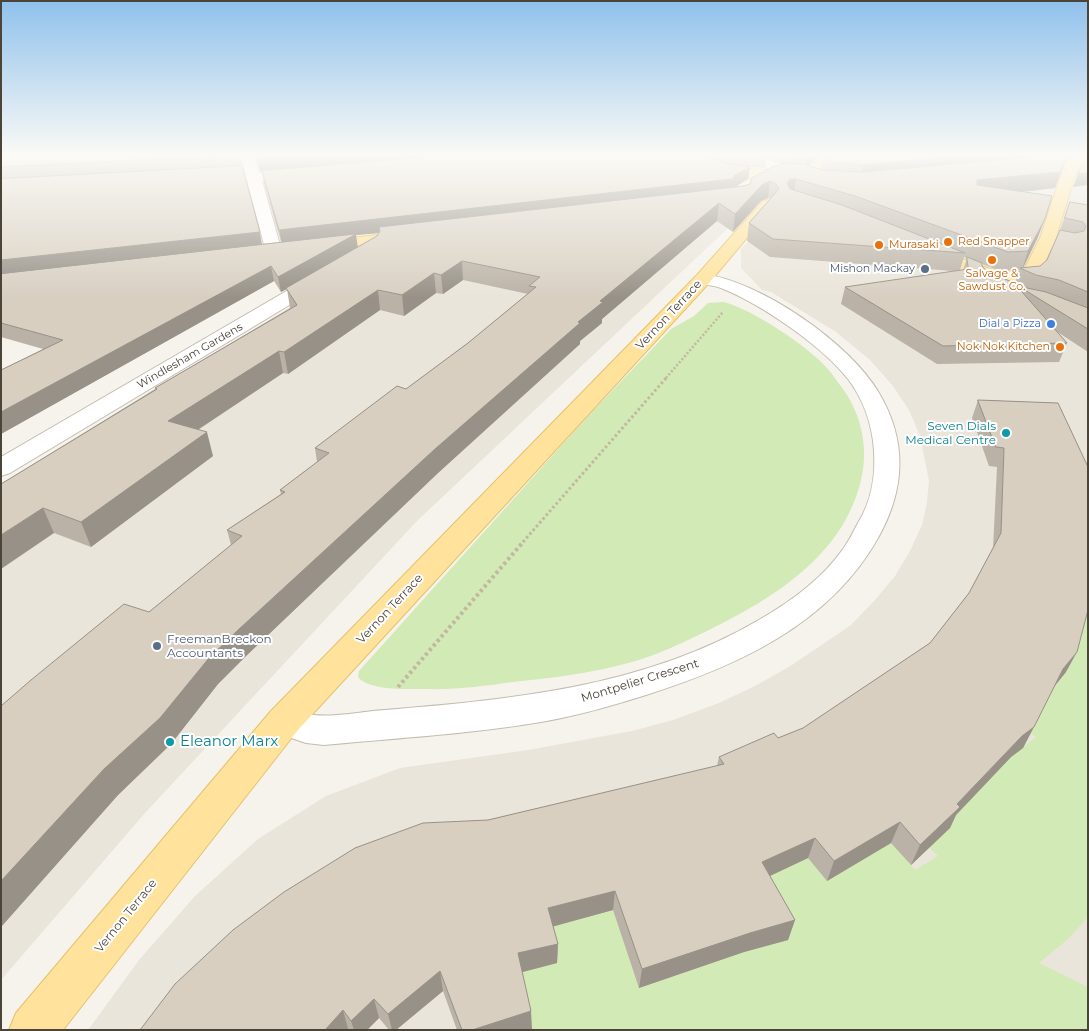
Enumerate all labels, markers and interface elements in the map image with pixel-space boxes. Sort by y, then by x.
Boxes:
place label: Red Snapper [958,235,1030,249]
marker: Red Snapper [942,236,954,248]
place label: Murasaki [889,238,939,252]
marker: Murasaki [873,239,885,251]
marker: Salvage & Sawdust Co. [986,254,998,266]
place label: Mishon Mackay [830,262,915,276]
marker: Mishon Mackay [919,263,931,275]
place label: Salvage & Sawdust Co. [959,267,1025,293]
street label: Vernon Terrace [633,277,705,353]
place label: Dial a Pizza [979,317,1041,331]
marker: Dial a Pizza [1045,318,1057,330]
street label: Windlesham Gardens [135,320,245,392]
place label: Nok Nok Kitchen [957,340,1050,354]
marker: Nok Nok Kitchen [1054,341,1066,353]
place label: Seven Dials Medical Centre [905,419,996,447]
marker: Seven Dials Medical Centre [1000,427,1012,439]
street label: Vernon Terrace [354,571,426,647]
place label: FreemanBreckon Accountants [167,632,272,660]
marker: FreemanBreckon Accountants [151,640,163,652]
street label: Montpelier Crescent [579,656,701,706]
place label: Eleanor Marx [180,733,278,751]
marker: Eleanor Marx [164,736,176,748]
street label: Vernon Terrace [92,876,160,956]

